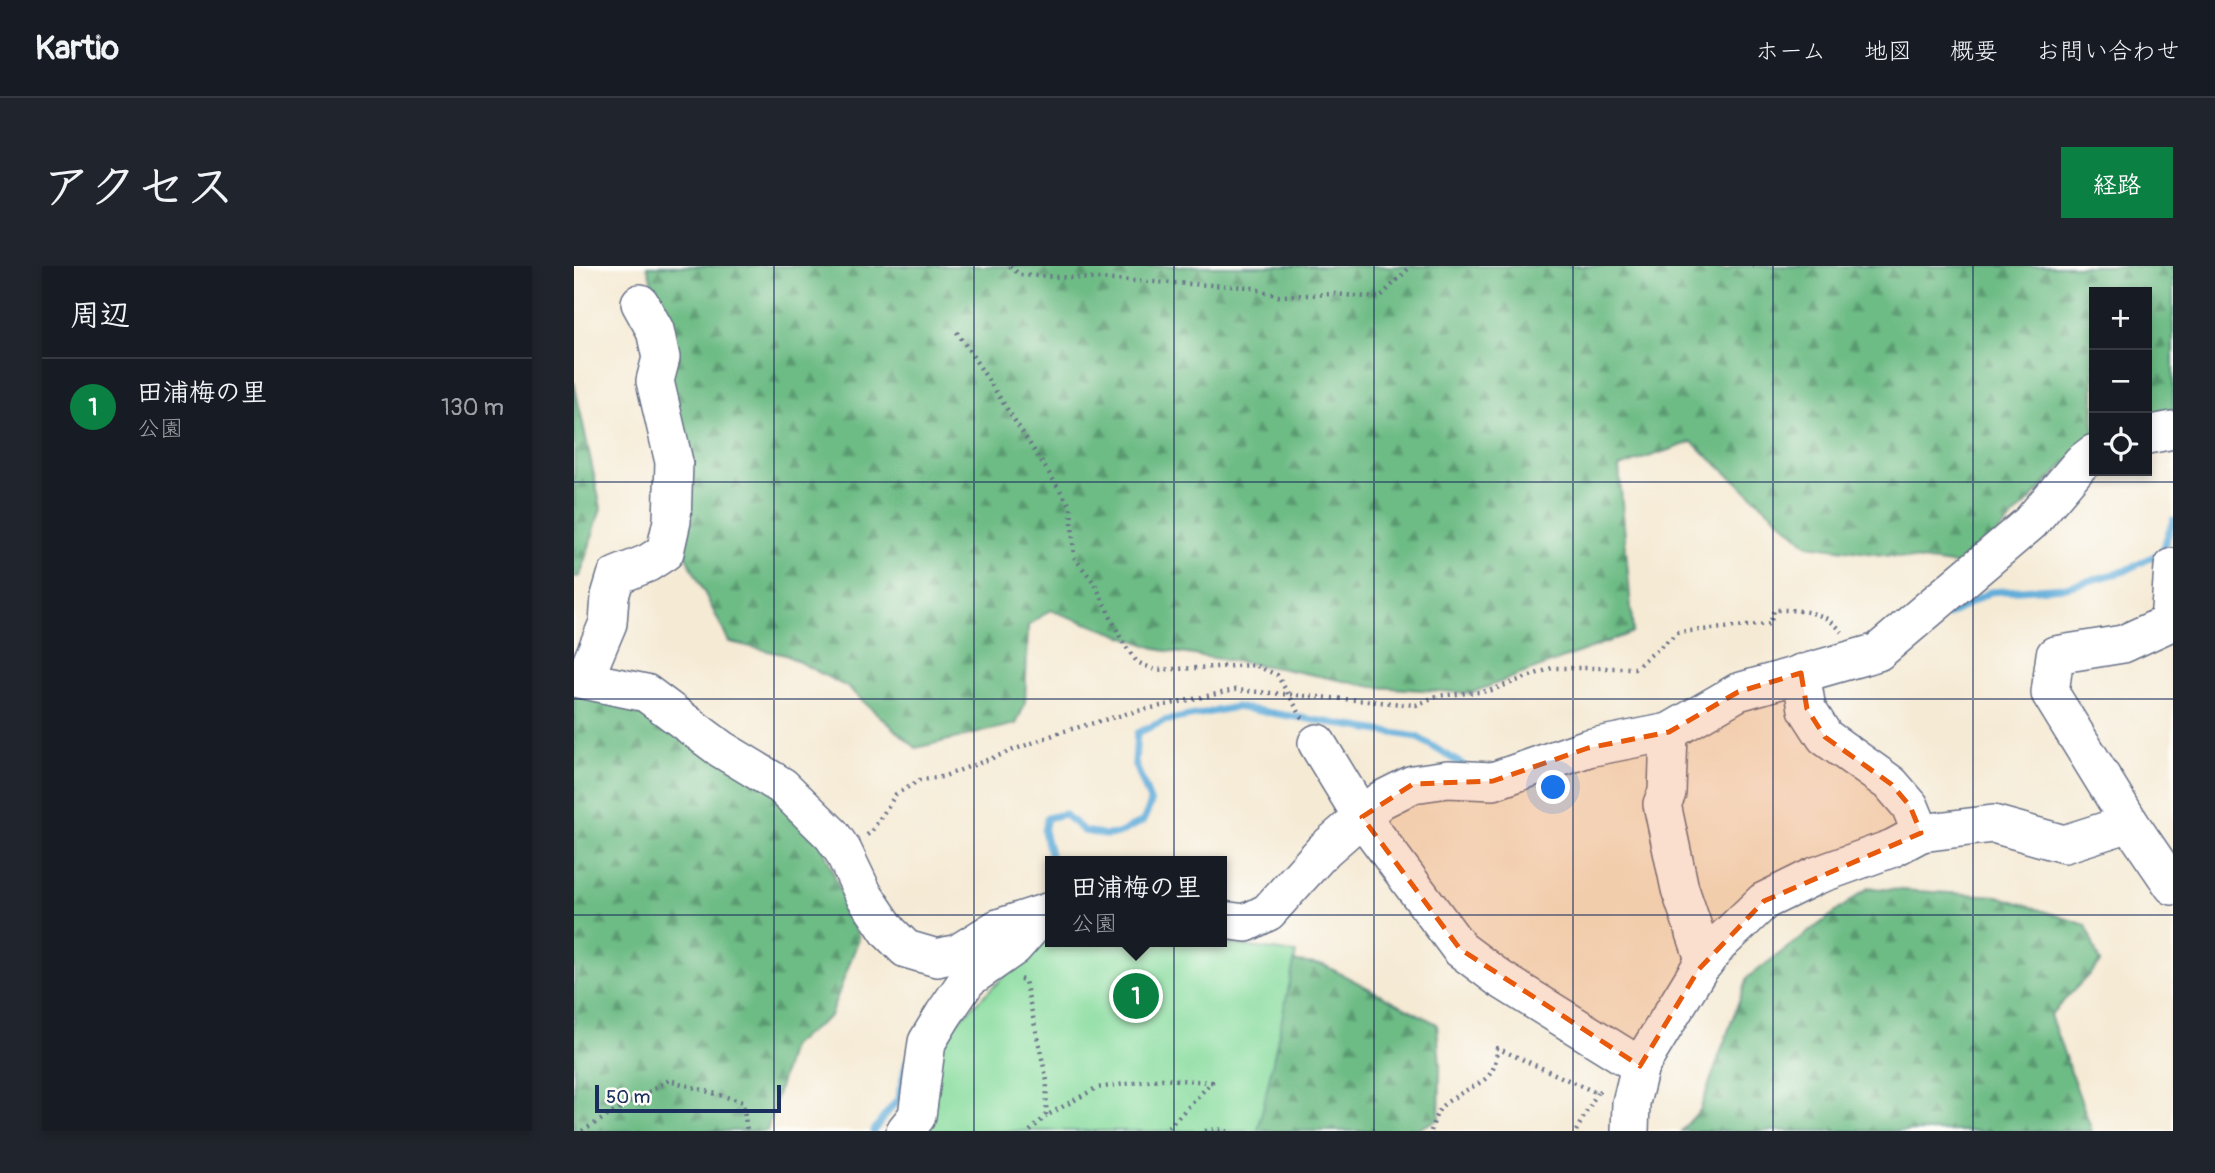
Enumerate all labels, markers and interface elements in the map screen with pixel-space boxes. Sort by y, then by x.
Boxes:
text: Kartio [35,28,119,69]
text: ホーム [1755,37,1826,66]
text: 地図 [1864,37,1912,66]
text: 概要 [1950,37,1998,66]
text: お問い合わせ [2036,37,2180,66]
button: 経路 [2061,147,2173,218]
text: アクセス [42,157,235,218]
map controls [2089,287,2152,476]
button: + [2089,287,2152,350]
text: 周辺 [70,297,130,334]
button: − [2089,350,2152,413]
text: 田浦梅の里 [137,377,267,409]
text: 1 [89,393,98,422]
text: 130 m [441,393,504,422]
button: locate [2089,413,2152,476]
text: 公園 [137,414,183,443]
your location [1536,770,1570,804]
popup [1045,856,1227,947]
text: 田浦梅の里 [1071,872,1201,904]
text: 公園 [1071,909,1117,938]
pin: 1 [1113,970,1159,1022]
scale bar [595,1082,780,1114]
text: 50 m [606,1085,650,1109]

